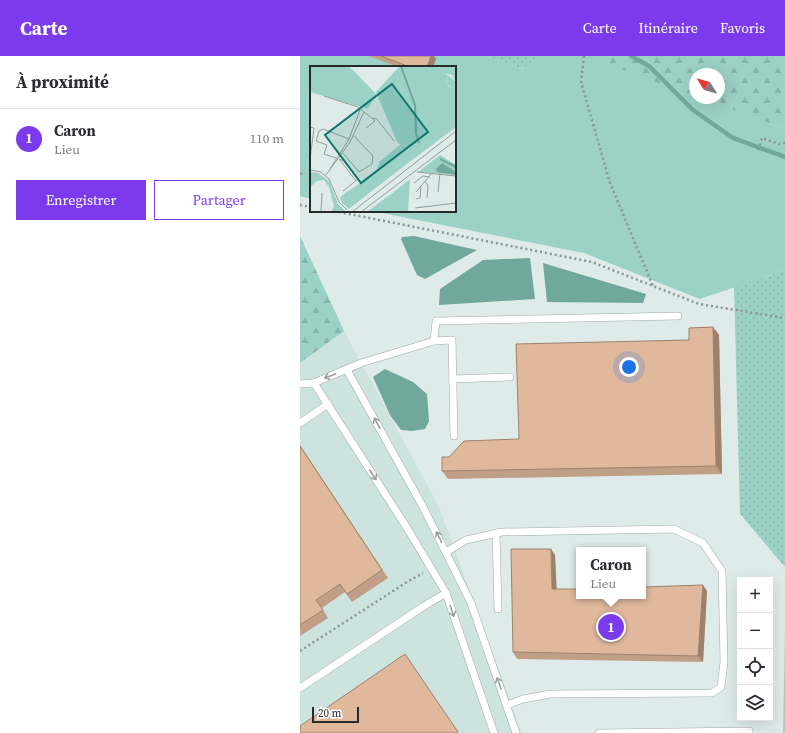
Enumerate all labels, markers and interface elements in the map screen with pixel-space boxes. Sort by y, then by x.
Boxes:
text: Carte [20,15,67,41]
text: Carte [583,18,617,38]
text: Itinéraire [639,18,698,38]
text: Favoris [720,18,765,38]
inset map [310,66,456,212]
north arrow [689,68,725,104]
text: À proximité [16,70,109,94]
text: Caron [54,120,96,141]
text: 1 [25,130,33,147]
text: 110 m [250,130,284,147]
text: Lieu [54,141,80,158]
button: Enregistrer [16,180,146,220]
button: Partager [154,180,284,220]
your location [619,357,639,377]
one-way arrow [325,373,337,381]
one-way arrow [372,417,380,429]
one-way arrow [369,469,377,480]
one-way arrow [435,531,442,543]
popup [576,547,646,599]
text: Caron [590,554,632,575]
text: Lieu [590,575,616,592]
map controls [737,577,773,721]
button: + [737,577,773,613]
one-way arrow [449,605,456,618]
pin: 1 [598,612,624,642]
button: − [737,613,773,649]
button: locate [737,649,773,685]
one-way arrow [495,677,503,689]
button: layers [737,685,773,721]
scale bar [312,705,359,724]
text: 20 m [318,706,341,721]

